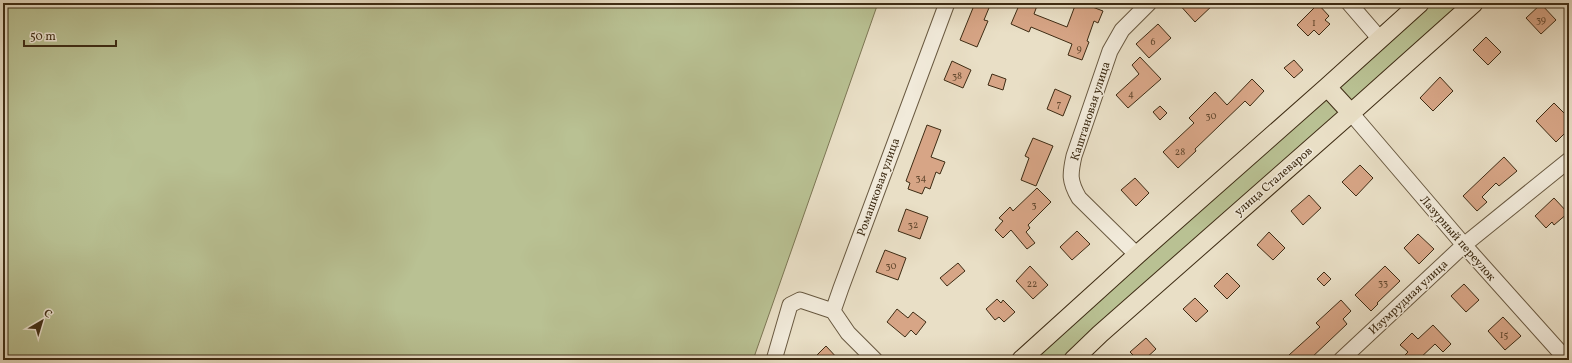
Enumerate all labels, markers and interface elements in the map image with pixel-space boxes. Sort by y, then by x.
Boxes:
house number: 39 [1536,13,1546,27]
house number: 1 [1312,16,1316,30]
scale bar [24,22,116,48]
text: 50 m [30,29,56,45]
house number: 6 [1150,35,1156,49]
house number: 9 [1076,42,1082,56]
street label: Каштановая улица [1067,60,1115,163]
house number: 38 [952,69,962,83]
house number: 4 [1128,87,1134,101]
house number: 7 [1057,97,1062,111]
house number: 30 [1206,109,1216,123]
street label: Ромашковая улица [854,136,904,239]
street label: улица Сталеваров [1231,143,1316,220]
house number: 28 [1175,145,1185,159]
house number: 34 [915,171,927,185]
street label: Лазурный переулок [1416,192,1499,285]
house number: 3 [1031,198,1037,212]
house number: 32 [908,218,918,232]
street label: Изумрудная улица [1366,257,1452,339]
house number: 30 [886,259,896,273]
house number: 33 [1378,276,1388,290]
house number: 22 [1027,277,1037,291]
north arrow [22,301,62,341]
text: С [40,306,55,322]
house number: 15 [1500,328,1509,342]

